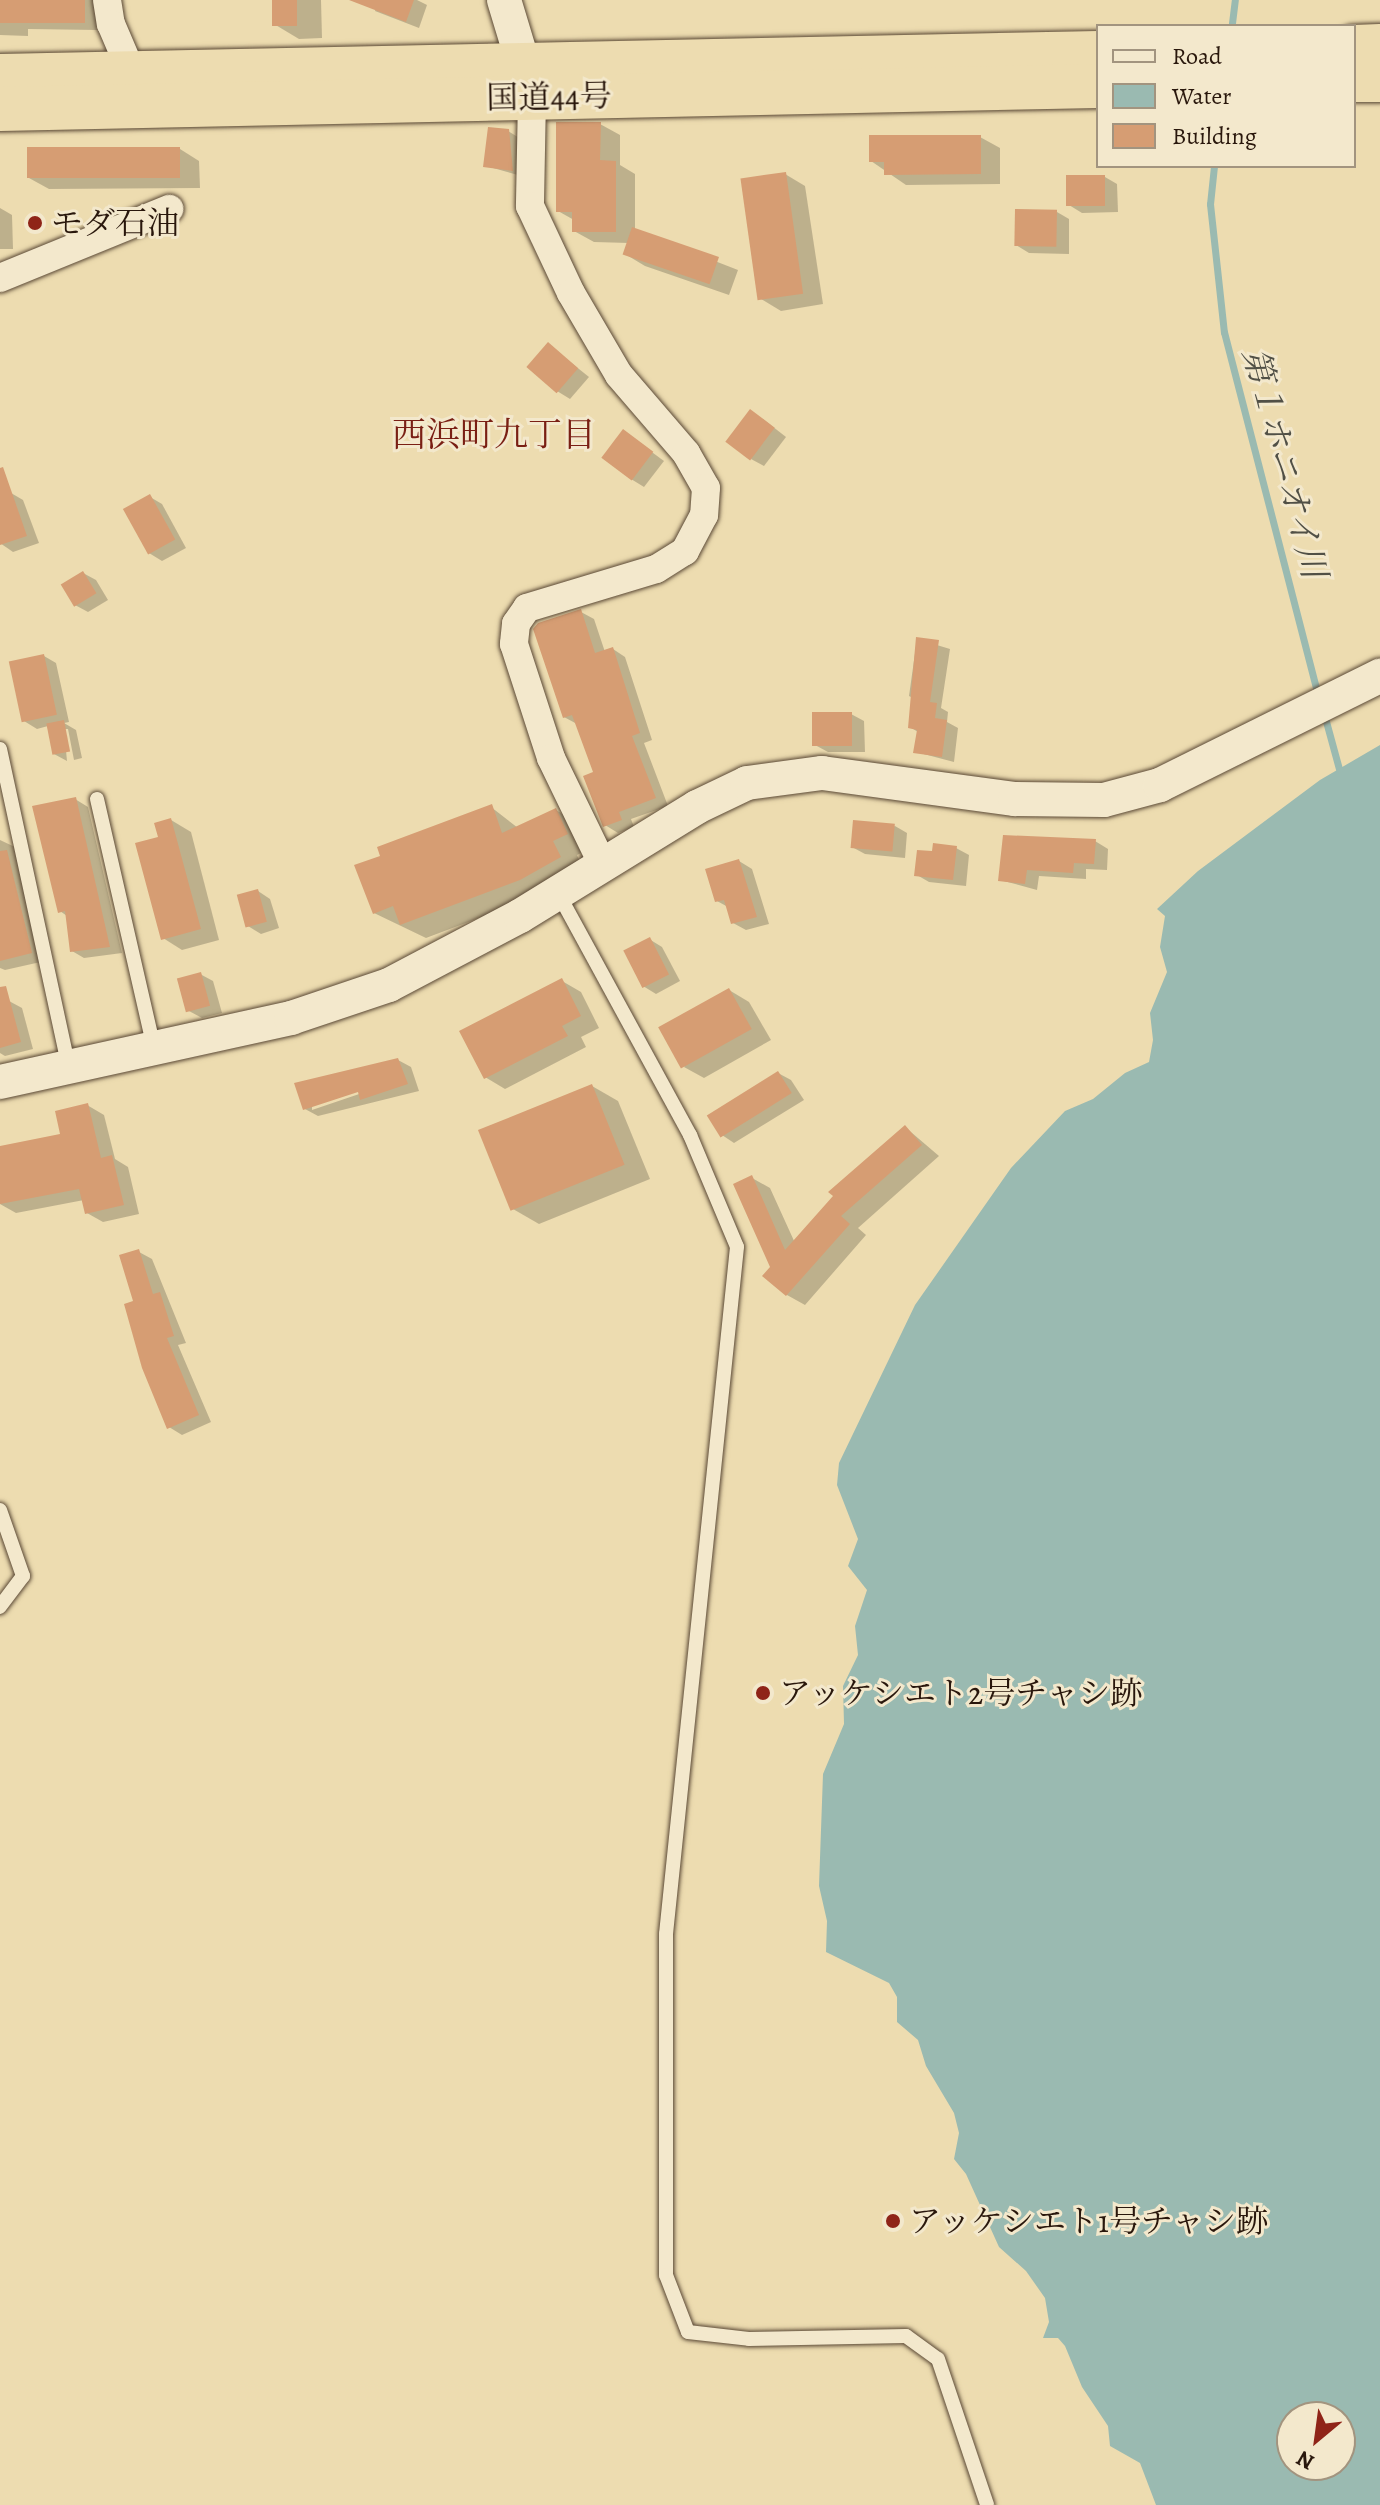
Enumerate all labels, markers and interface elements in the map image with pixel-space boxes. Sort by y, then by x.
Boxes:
legend [1096,24,1356,168]
text: Road [1172,40,1222,72]
street label: 国道44号 [486,77,612,117]
text: Water [1172,80,1232,112]
text: Building [1172,120,1257,152]
place label: モダ石油 [51,204,179,242]
marker: モダ石油 [26,214,44,232]
water label: 第１ホニオイ川 [1234,343,1336,583]
district label: 西浜町九丁目 [392,415,596,455]
place label: アッケシエト2号チャシ跡 [779,1674,1146,1712]
marker: アッケシエト2号チャシ跡 [754,1684,772,1702]
place label: アッケシエト1号チャシ跡 [909,2202,1272,2240]
marker: アッケシエト1号チャシ跡 [884,2212,902,2230]
north arrow [1276,2401,1356,2481]
text: N [1291,2443,1320,2477]

